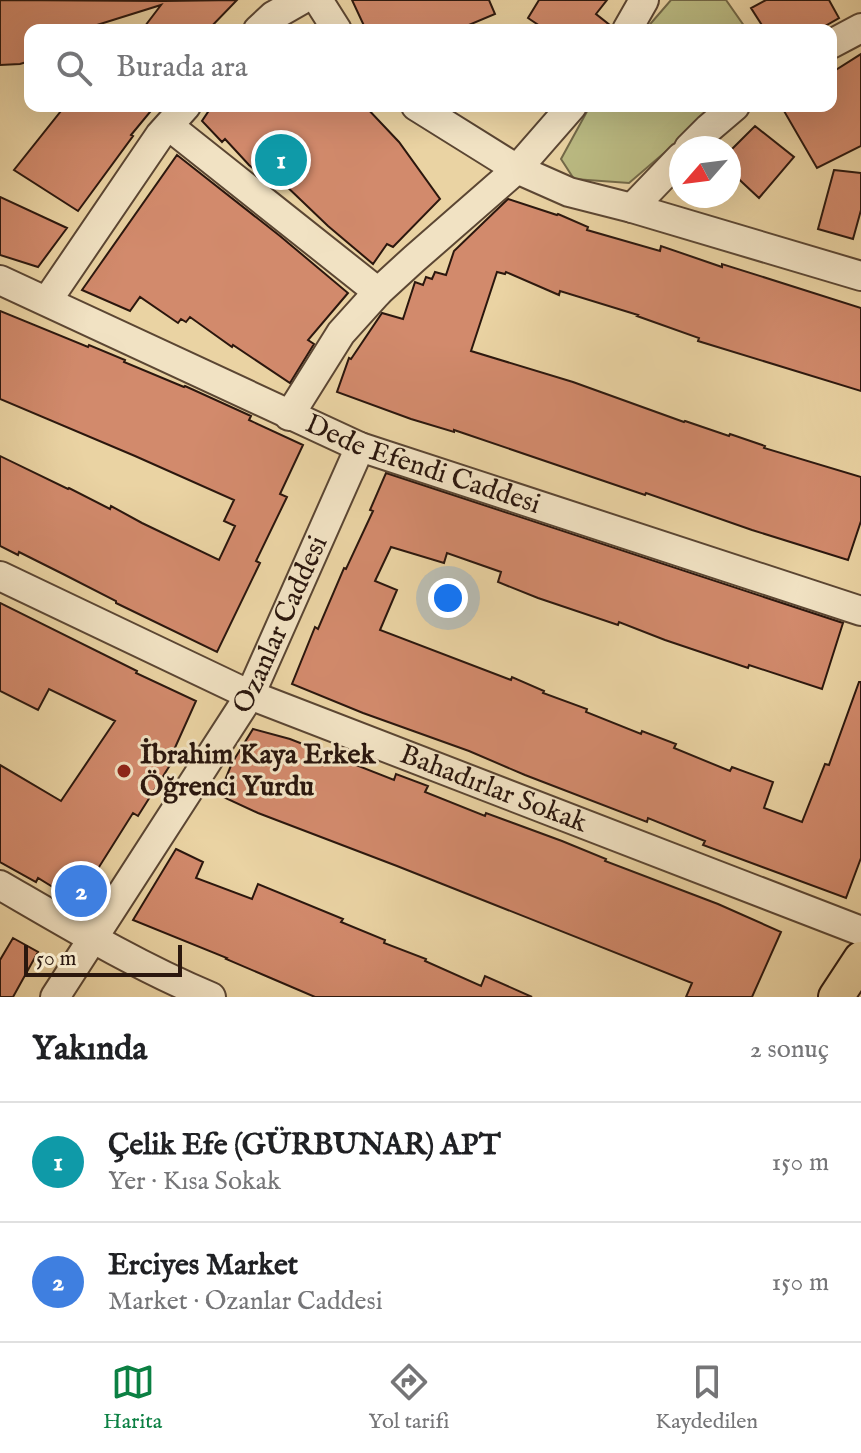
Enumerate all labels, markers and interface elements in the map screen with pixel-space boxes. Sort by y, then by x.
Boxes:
search box [24,24,837,112]
icon: search [52,46,96,90]
text: Burada ara [116,49,248,87]
pin: 1 [255,130,307,190]
north arrow [669,136,741,208]
street label: Dede Efendi Caddesi [300,407,545,522]
street label: Ozanlar Caddesi [225,530,336,721]
your location [428,578,468,618]
place label: İbrahim Kaya Erkek Öğrenci Yurdu [140,737,376,805]
street label: Bahadırlar Sokak [395,737,593,841]
marker: İbrahim Kaya Erkek Öğrenci Yurdu [115,762,133,780]
pin: 2 [55,861,107,921]
scale bar [24,941,182,977]
text: 50 m [36,945,77,973]
text: Yakında [32,1028,147,1071]
text: 2 sonuç [750,1033,829,1066]
text: Çelik Efe (GÜRBUNAR) APT [108,1127,501,1165]
text: 1 [53,1146,63,1179]
text: 150 m [771,1146,829,1179]
text: Yer · Kısa Sokak [108,1165,281,1198]
text: Erciyes Market [108,1247,298,1285]
text: 2 [52,1266,64,1299]
text: 150 m [771,1266,829,1299]
text: Market · Ozanlar Caddesi [108,1285,383,1318]
tab: Harita [103,1360,162,1436]
tab: Yol tarifi [368,1360,449,1436]
tab: Kaydedilen [655,1360,758,1436]

